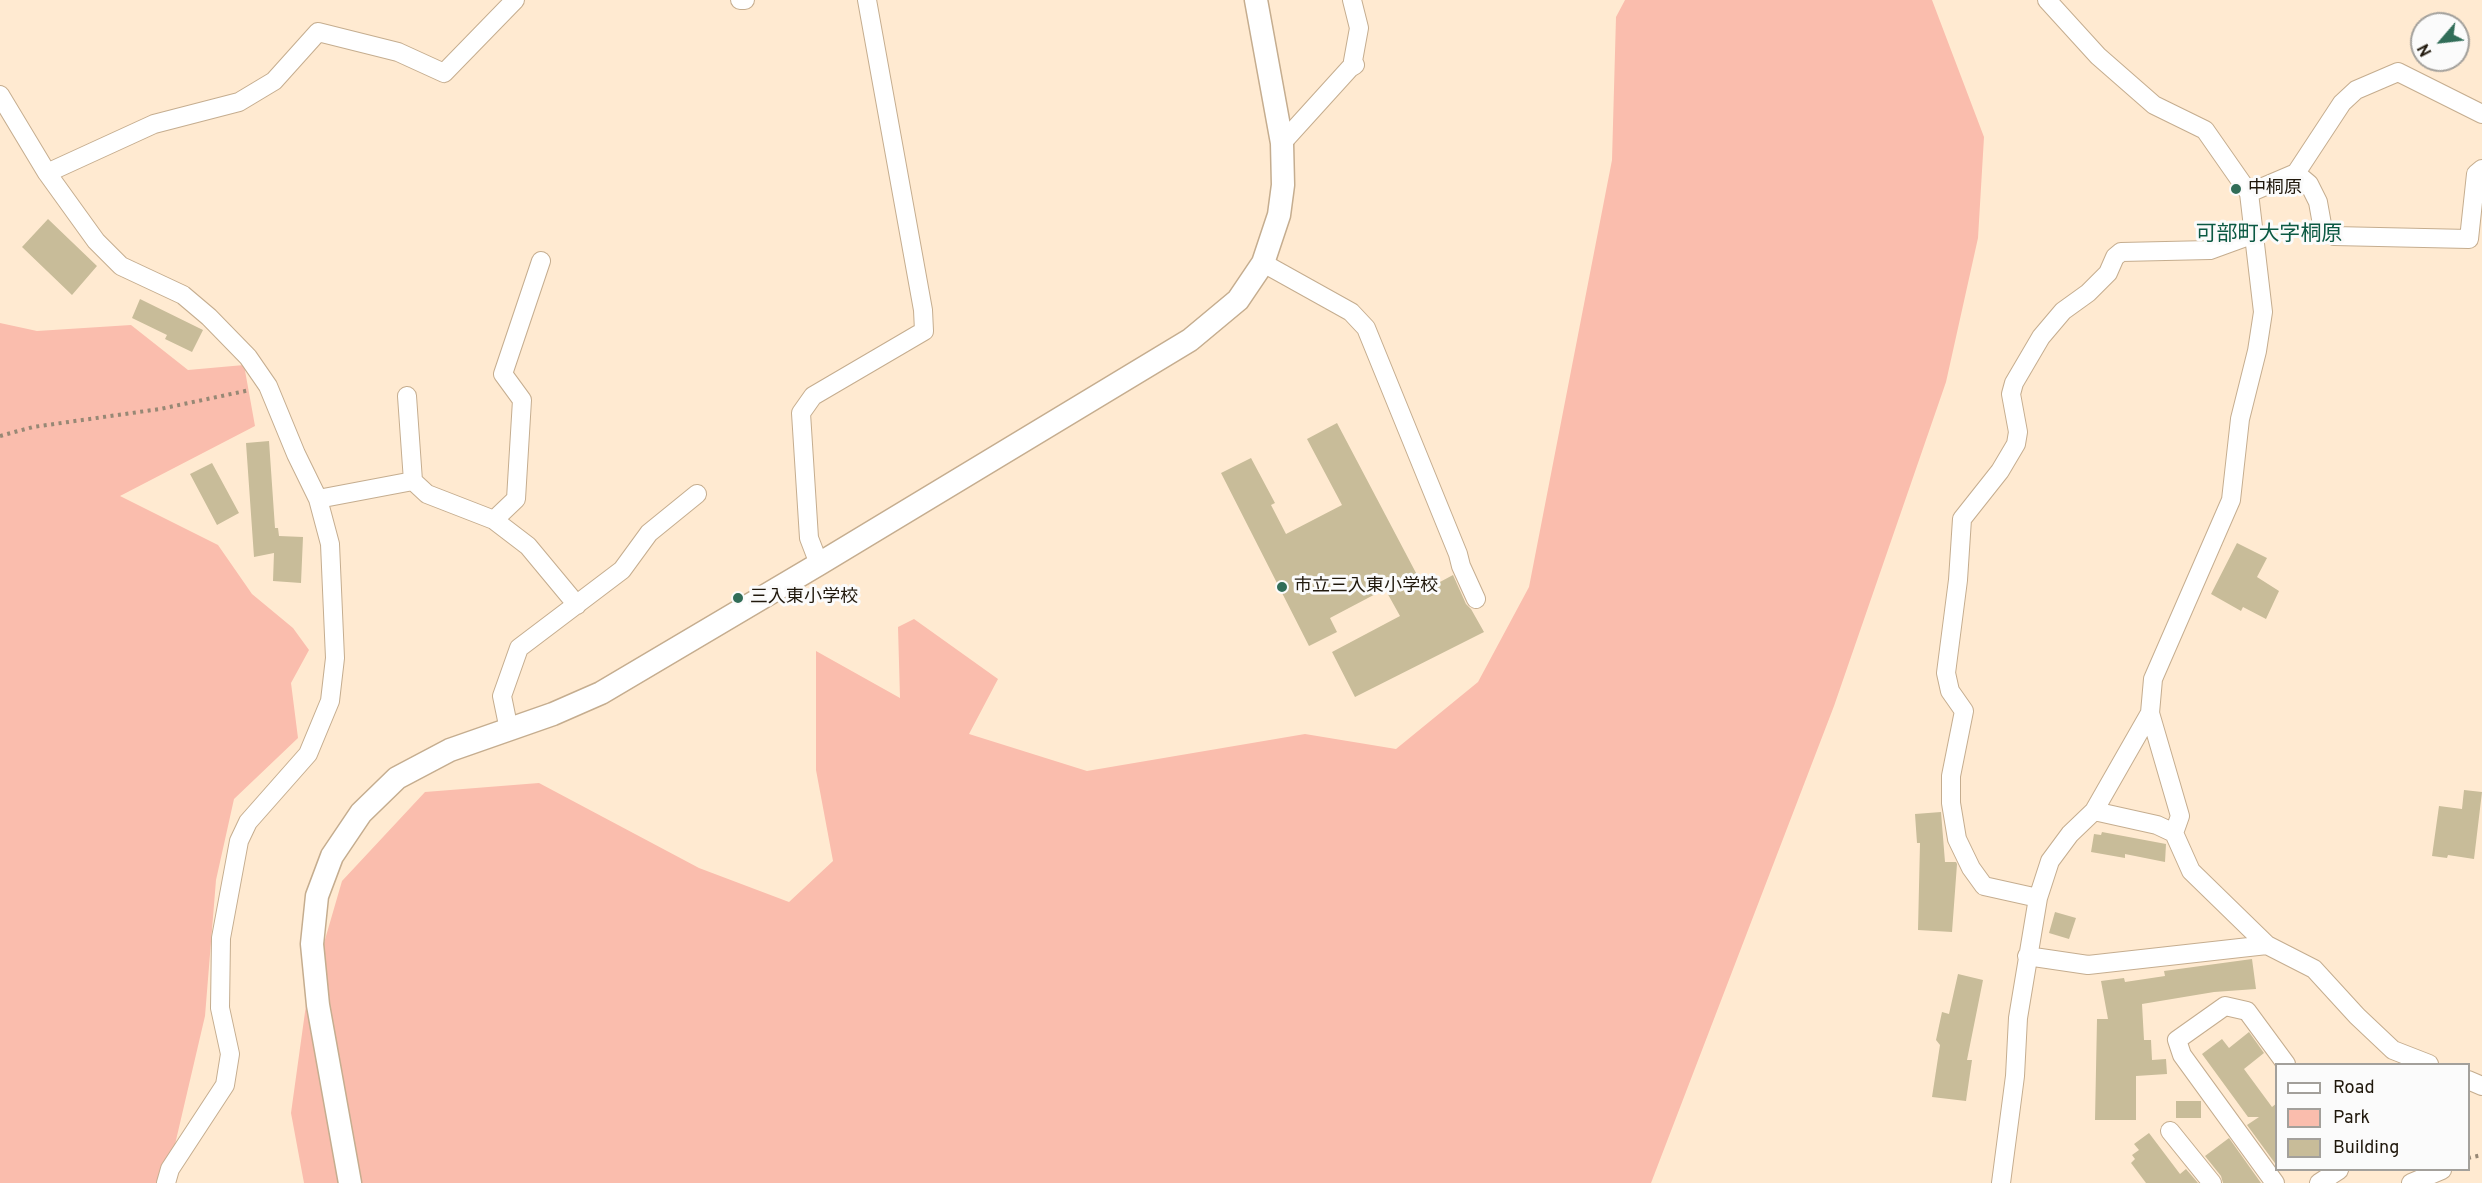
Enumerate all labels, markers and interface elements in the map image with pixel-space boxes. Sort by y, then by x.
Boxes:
north arrow [2410,12,2470,72]
text: N [2414,40,2437,59]
place label: 中桐原 [2248,178,2302,200]
marker: 中桐原 [2229,182,2243,196]
district label: 可部町大字桐原 [2196,223,2342,249]
place label: 市立三入東小学校 [1294,576,1438,598]
marker: 市立三入東小学校 [1275,580,1289,594]
place label: 三入東小学校 [750,587,858,609]
marker: 三入東小学校 [731,591,745,605]
legend [2275,1063,2470,1171]
text: Road [2333,1077,2375,1100]
text: Park [2333,1107,2370,1130]
text: Building [2333,1137,2399,1160]

